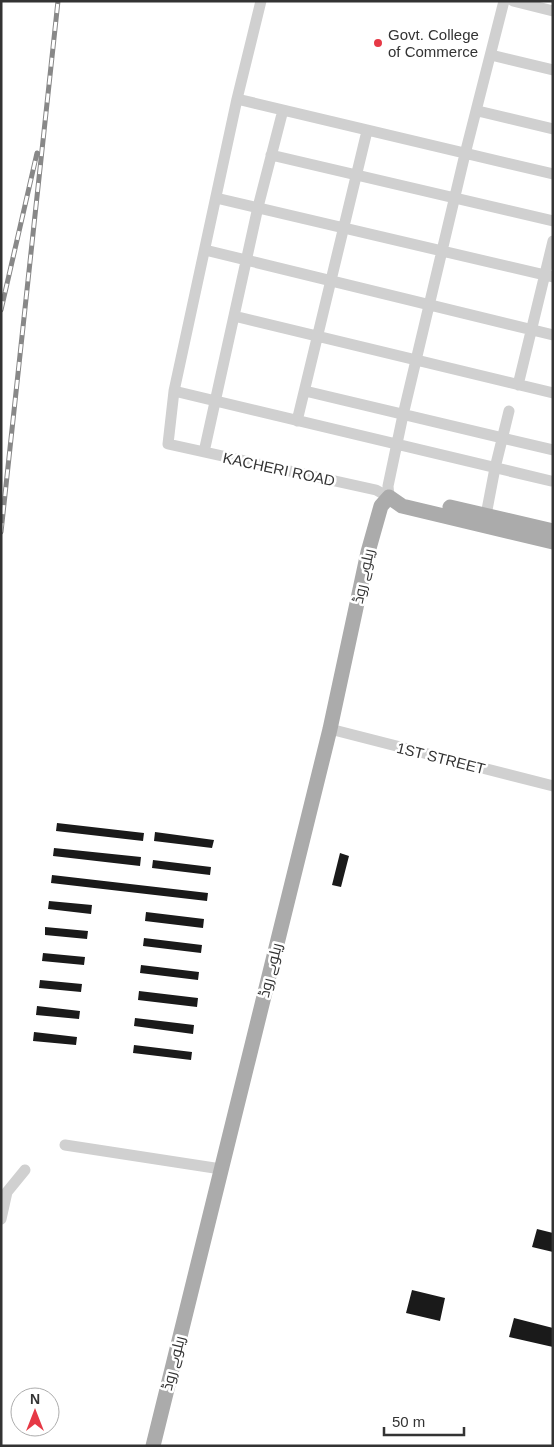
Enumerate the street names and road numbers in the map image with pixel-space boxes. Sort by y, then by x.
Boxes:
street label: KACHERI ROAD [221,449,337,489]
street label: ریلوے روڈ [349,547,378,605]
street label: 1ST STREET [395,739,487,777]
street label: ریلوے روڈ [255,941,286,999]
street label: ریلوے روڈ [158,1334,189,1392]

